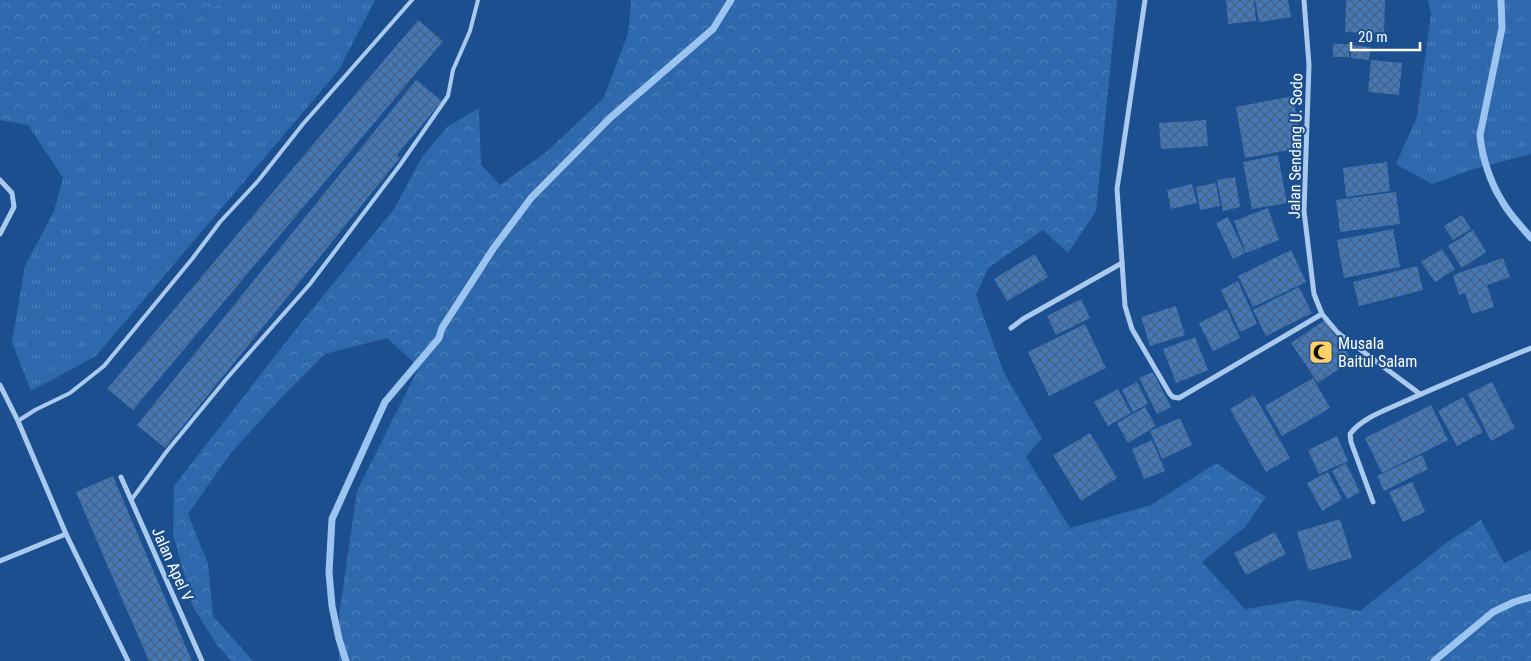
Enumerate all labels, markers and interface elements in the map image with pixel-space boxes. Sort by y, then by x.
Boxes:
scale bar [1351,20,1420,52]
text: 20 m [1358,28,1388,46]
street label: Jalan Sendang U. Sodo [1285,73,1306,219]
place label: Musala Baitul Salam [1338,334,1417,371]
mosque icon: Musala Baitul Salam [1308,339,1334,365]
street label: Jalan Apel V [148,524,197,604]

